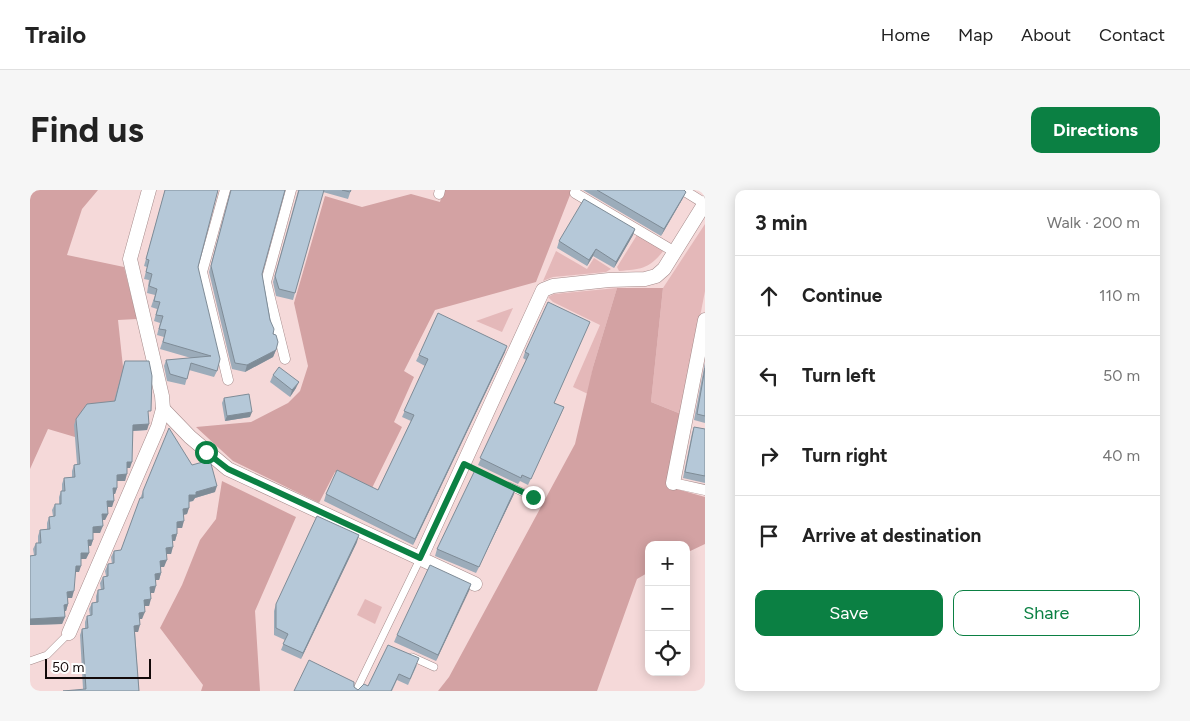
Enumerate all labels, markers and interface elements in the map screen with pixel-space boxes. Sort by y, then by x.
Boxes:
text: Trailo [25,20,86,49]
text: Home [881,24,930,46]
text: Map [958,24,993,46]
text: About [1021,24,1071,46]
text: Contact [1099,24,1165,46]
button: Directions [1031,107,1160,153]
text: Find us [30,109,144,151]
text: 3 min [755,210,807,235]
text: Walk · 200 m [1047,213,1140,232]
icon: ahead [755,282,783,310]
text: Continue [802,284,882,307]
text: 110 m [1099,286,1140,305]
icon: left [755,362,783,390]
text: Turn left [802,364,876,387]
text: 50 m [1103,366,1140,385]
route start [195,441,218,464]
icon: right [755,442,783,470]
text: Turn right [802,444,888,467]
text: 40 m [1102,446,1140,465]
route end [522,486,545,509]
icon: arrive [755,522,783,550]
text: Arrive at destination [802,524,981,547]
map controls [645,541,690,676]
button: + [645,541,690,586]
button: − [645,586,690,631]
button: Save [755,590,943,636]
button: Share [953,590,1140,636]
button: locate [645,631,690,676]
scale bar [45,656,151,679]
text: 50 m [52,659,84,676]

